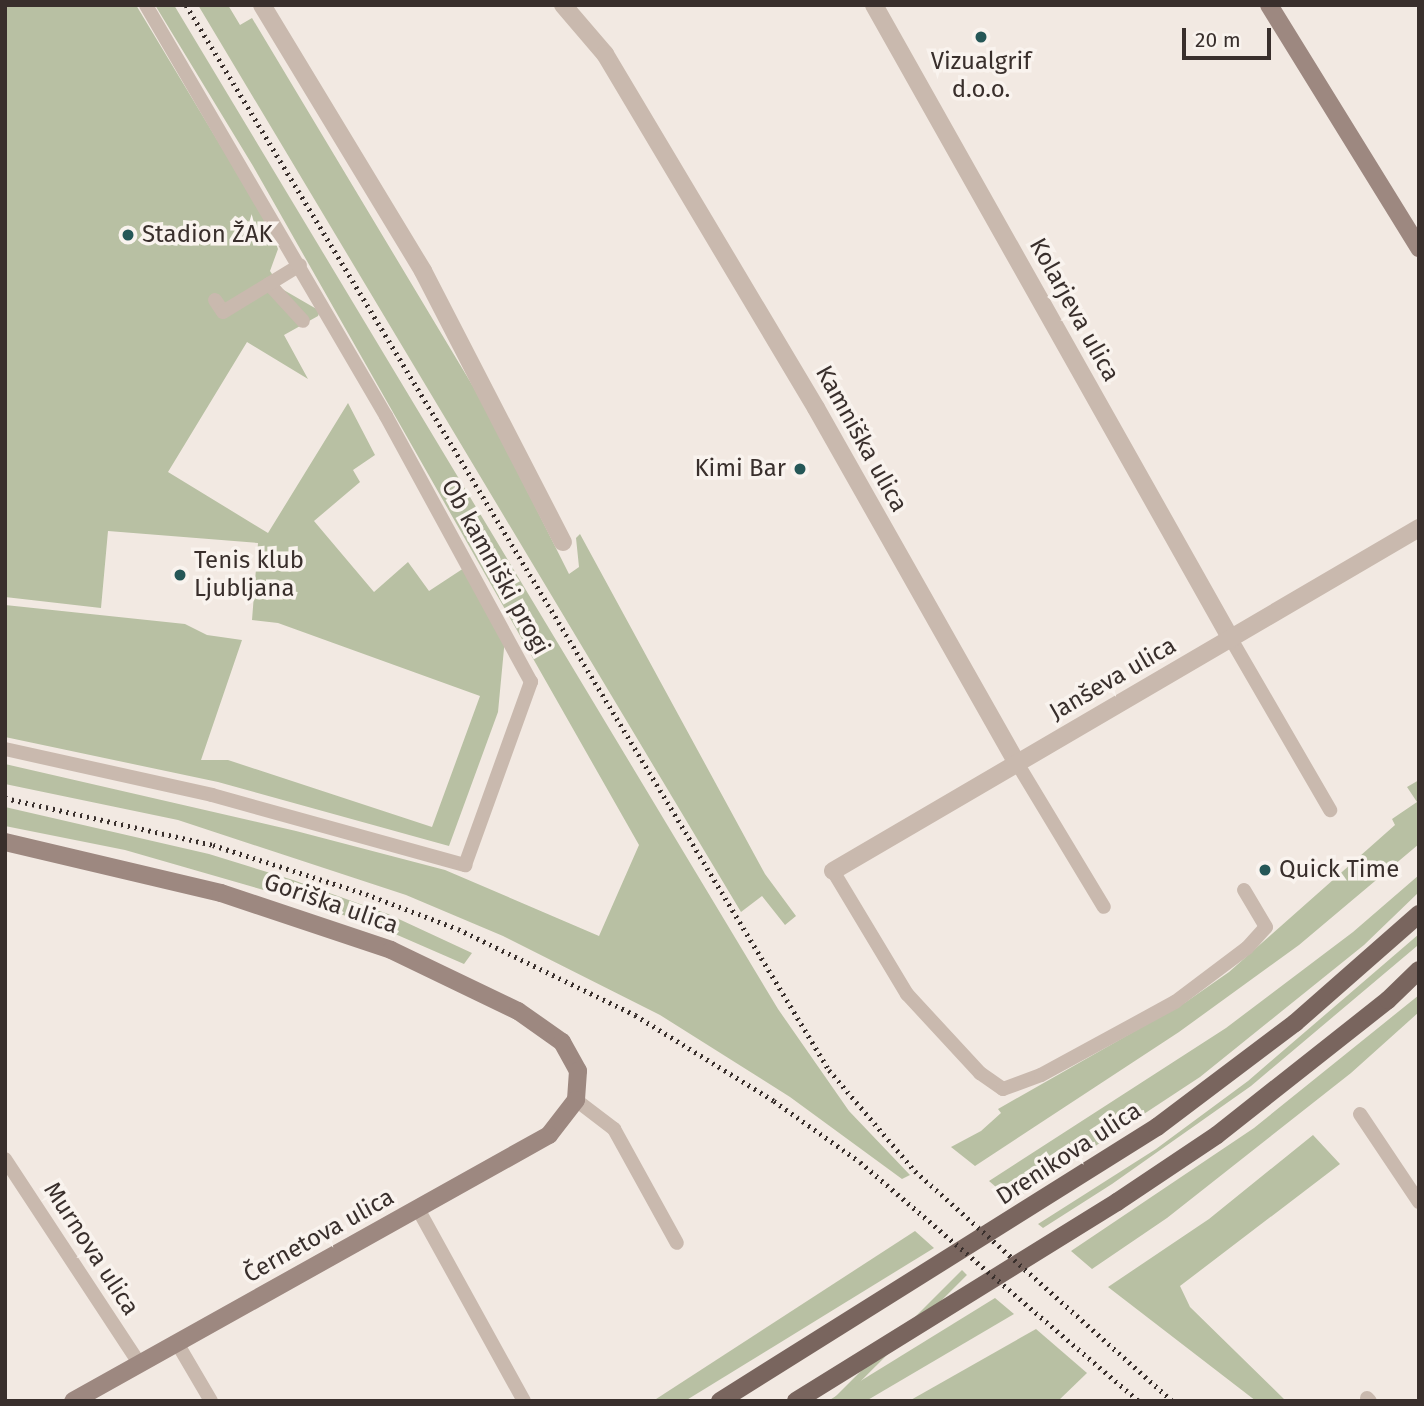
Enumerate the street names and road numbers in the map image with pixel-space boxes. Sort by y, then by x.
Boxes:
street label: Kolarjeva ulica [1023,233,1125,387]
street label: Kamniška ulica [809,361,913,517]
street label: Ob kamniški progi [435,474,555,660]
street label: Janševa ulica [1045,631,1181,727]
street label: Goriška ulica [260,868,402,940]
street label: Drenikova ulica [991,1097,1147,1211]
street label: Murnova ulica [37,1177,145,1321]
street label: Černetova ulica [239,1183,399,1289]

